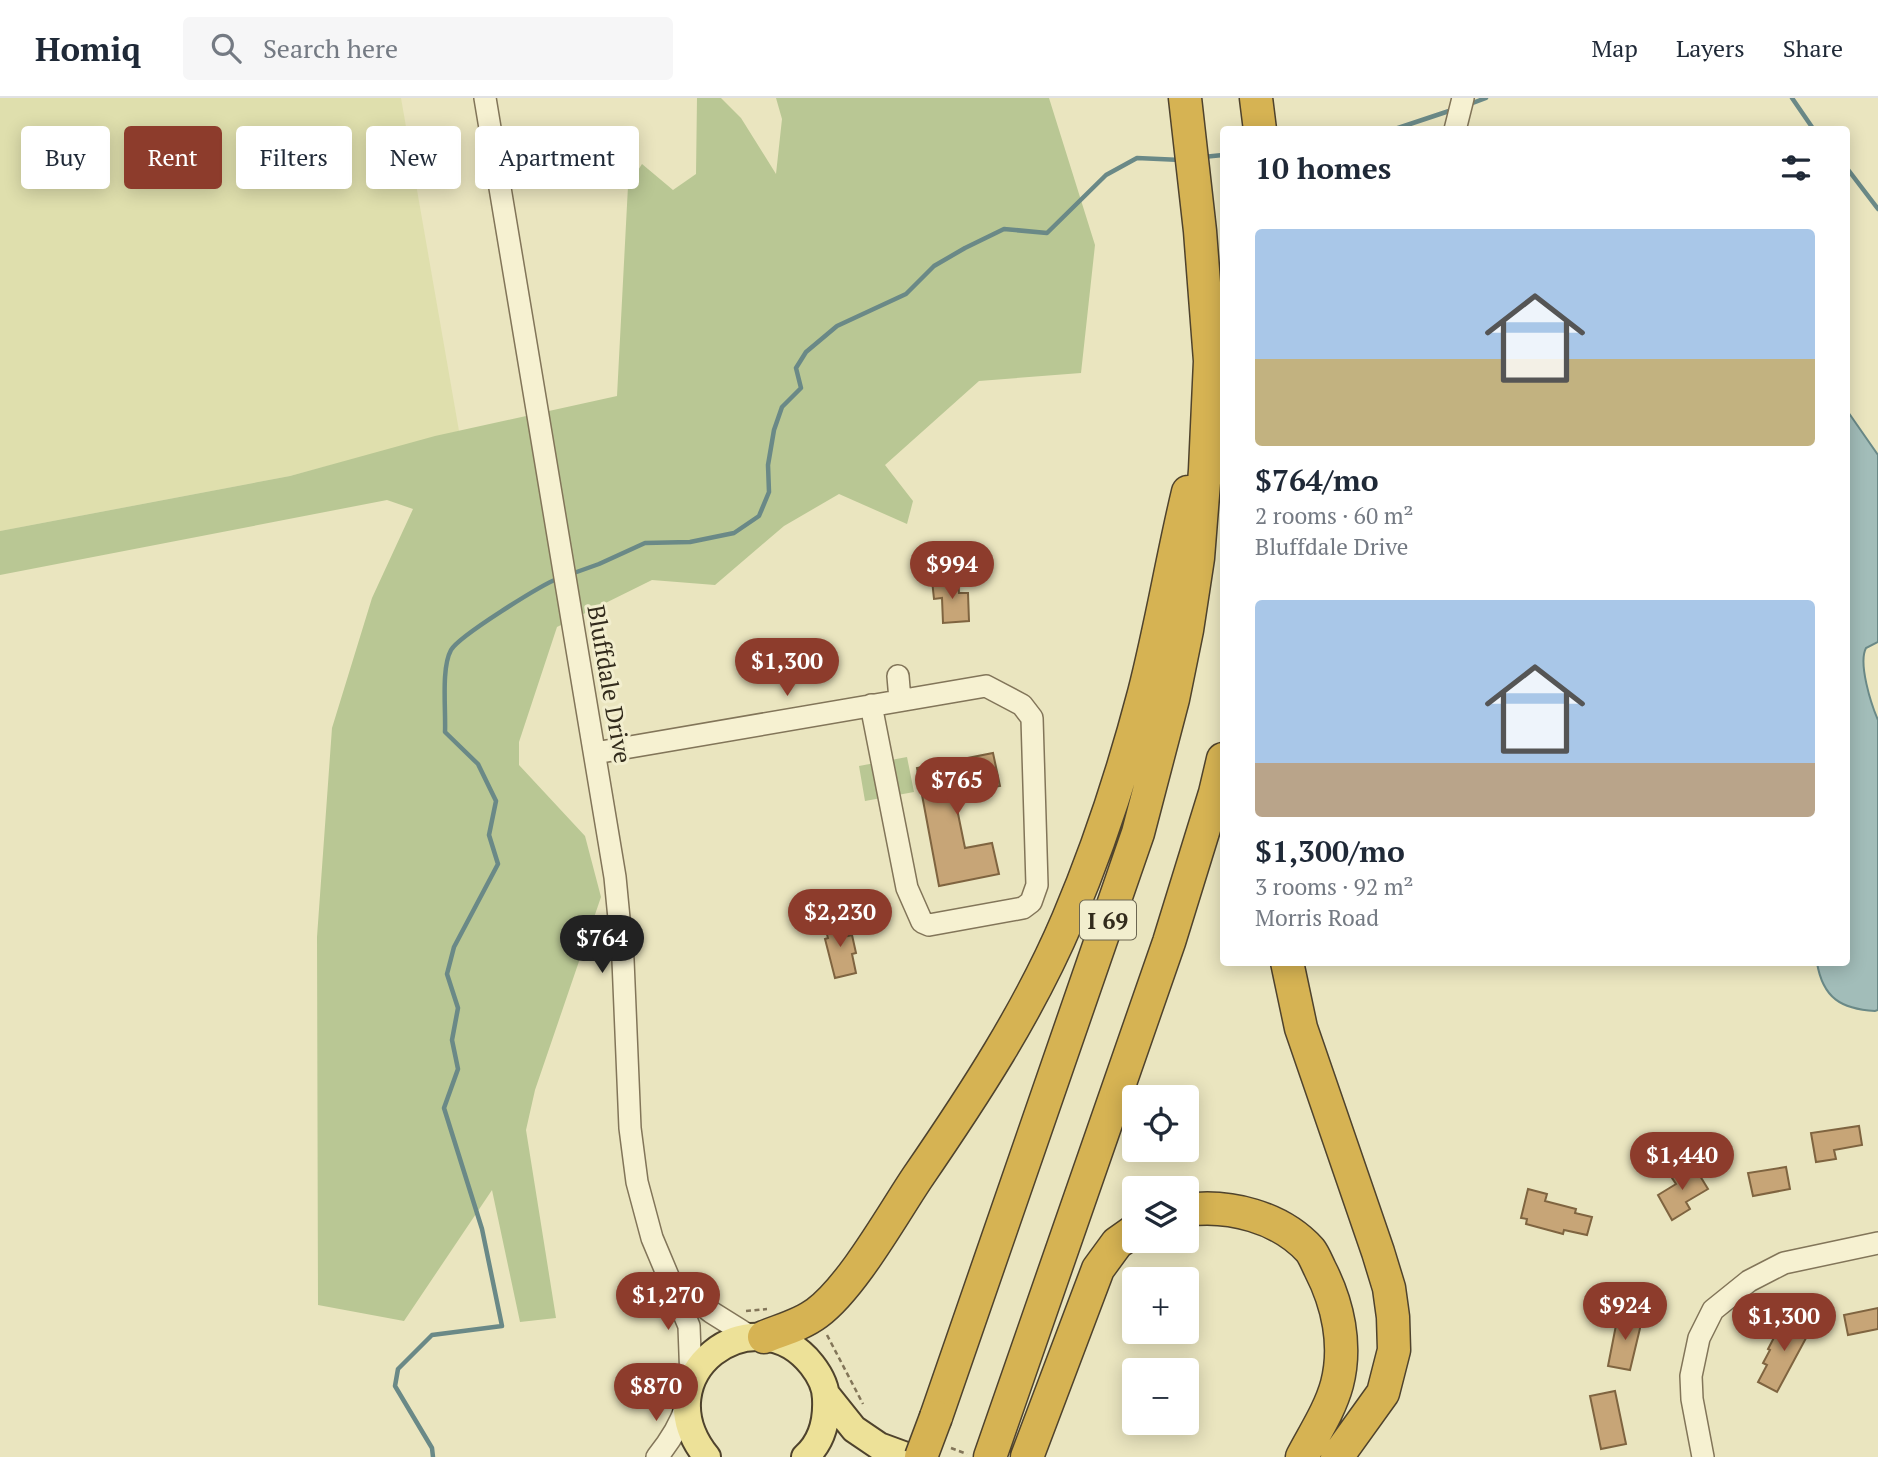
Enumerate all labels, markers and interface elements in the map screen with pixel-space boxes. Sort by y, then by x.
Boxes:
search box [183,17,673,80]
text: Homiq [35,27,141,70]
icon: search [207,29,245,67]
text: Search here [263,31,398,65]
text: Map [1591,32,1638,64]
text: Layers [1676,32,1745,64]
text: Share [1783,32,1843,64]
chip: Buy [21,126,110,189]
chip: Rent [124,126,222,189]
chip: Filters [236,126,352,189]
chip: New [366,126,461,189]
chip: Apartment [475,126,639,189]
text: 10 homes [1255,148,1391,188]
icon: filters [1777,149,1815,187]
icon: home [1472,275,1598,401]
text: $764/mo [1255,460,1379,500]
text: 2 rooms · 60 m² [1255,500,1414,531]
text: Bluffdale Drive [1255,531,1408,562]
pin: $994 [911,542,993,601]
text: $994 [926,548,978,579]
street label: Bluffdale Drive [580,602,640,766]
pin: $1,300 [730,638,844,698]
text: $1,300 [751,645,823,676]
icon: home [1472,646,1598,772]
pin: $765 [916,758,998,817]
text: $765 [931,764,983,795]
text: $1,300/mo [1255,831,1405,871]
text: 3 rooms · 92 m² [1255,871,1414,902]
pin: $2,230 [783,890,897,949]
text: $2,230 [804,896,876,927]
road number: I 69 [1080,900,1136,940]
text: Morris Road [1255,902,1379,933]
pin: $764 [561,916,643,975]
text: $764 [576,922,628,953]
map controls [1122,1085,1199,1435]
button: locate [1122,1085,1199,1162]
pin: $1,440 [1625,1132,1739,1192]
text: $1,440 [1646,1139,1718,1170]
button: layers [1122,1176,1199,1253]
button: + [1122,1267,1199,1344]
pin: $1,270 [611,1272,725,1332]
text: $1,270 [632,1279,704,1310]
pin: $924 [1584,1282,1666,1342]
text: $924 [1599,1289,1651,1320]
pin: $1,300 [1727,1294,1841,1353]
text: $1,300 [1748,1300,1820,1331]
button: − [1122,1358,1199,1435]
pin: $870 [615,1364,697,1423]
text: $870 [630,1370,682,1401]

